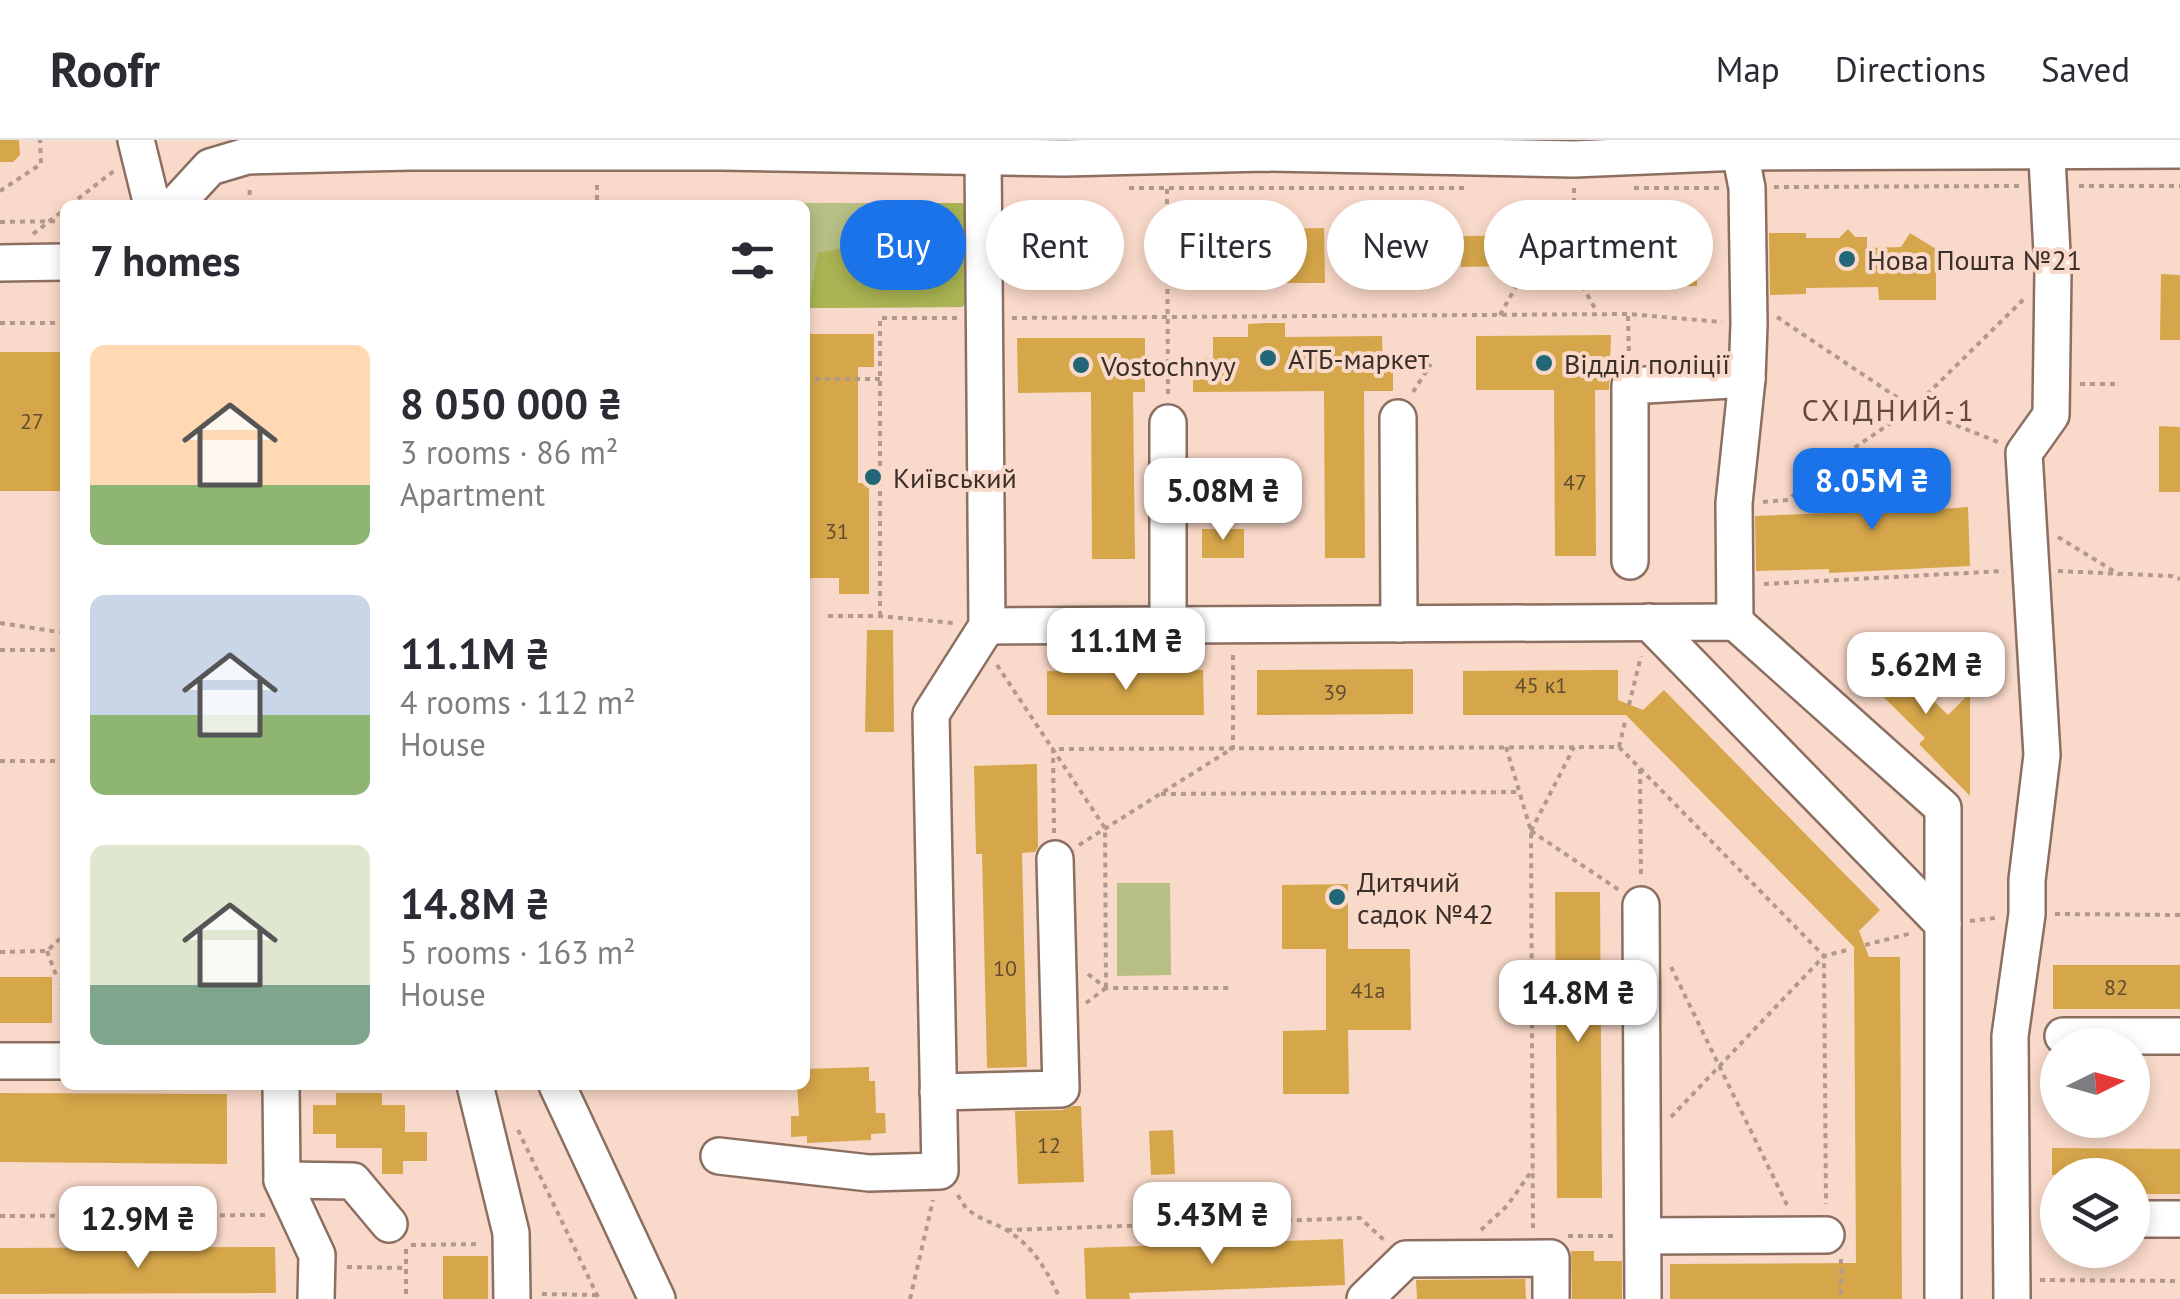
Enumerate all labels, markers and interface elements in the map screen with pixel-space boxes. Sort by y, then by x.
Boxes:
text: Roofr [50,38,160,100]
text: Map [1716,46,1780,92]
text: Directions [1835,46,1986,92]
text: Saved [2041,46,2130,92]
chip: Buy [840,200,966,290]
chip: Rent [986,200,1124,290]
chip: Filters [1144,200,1307,290]
chip: New [1327,200,1464,290]
chip: Apartment [1484,200,1713,290]
text: 7 homes [90,233,241,288]
icon: filters [725,233,780,288]
place label: Нова Пошта №21 [1867,241,2082,278]
marker: Нова Пошта №21 [1836,248,1858,270]
place label: АТБ-маркет [1288,340,1430,377]
place label: Відділ поліції [1564,345,1730,382]
place label: Vostochnyy [1100,347,1236,384]
marker: АТБ-маркет [1257,347,1279,369]
marker: Відділ поліції [1533,352,1555,374]
marker: Vostochnyy [1070,354,1092,376]
text: 8 050 000 ₴ [400,376,622,431]
icon: home [170,385,290,505]
district label: СХІДНИЙ-1 [1802,390,1976,429]
house number: 27 [20,407,44,435]
text: 3 rooms · 86 m² [400,431,618,473]
pin: 8.05M ₴ [1780,448,1964,533]
pin: 5.08M ₴ [1131,458,1315,543]
place label: Київський [893,459,1017,496]
text: 8.05M ₴ [1815,459,1929,501]
marker: Київський [862,466,884,488]
house number: 47 [1563,468,1587,496]
text: 5.08M ₴ [1166,469,1280,511]
text: Apartment [400,473,545,515]
house number: 31 [825,517,849,545]
pin: 11.1M ₴ [1034,608,1218,693]
text: 11.1M ₴ [1069,619,1183,661]
text: 11.1M ₴ [400,626,550,681]
pin: 5.62M ₴ [1834,632,2018,717]
icon: home [170,635,290,755]
text: 5.62M ₴ [1869,643,1983,685]
house number: 45 к1 [1515,671,1567,699]
house number: 39 [1323,678,1347,706]
text: 4 rooms · 112 m² [400,681,636,723]
text: House [400,723,486,765]
place label: Дитячий садок №42 [1357,863,1494,932]
text: 14.8M ₴ [400,876,550,931]
icon: home [170,885,290,1005]
marker: Дитячий садок №42 [1326,886,1348,908]
text: 5 rooms · 163 m² [400,931,636,973]
house number: 10 [993,954,1017,982]
pin: 14.8M ₴ [1486,960,1670,1045]
text: 14.8M ₴ [1521,971,1635,1013]
text: House [400,973,486,1015]
house number: 82 [2104,973,2128,1001]
house number: 41а [1351,976,1385,1004]
north arrow [2040,1028,2150,1138]
map controls [2040,1028,2150,1268]
house number: 12 [1037,1131,1061,1159]
button: layers [2040,1158,2150,1268]
pin: 5.43M ₴ [1120,1182,1304,1267]
pin: 12.9M ₴ [46,1186,230,1271]
text: 5.43M ₴ [1155,1193,1269,1235]
text: 12.9M ₴ [81,1197,195,1239]

